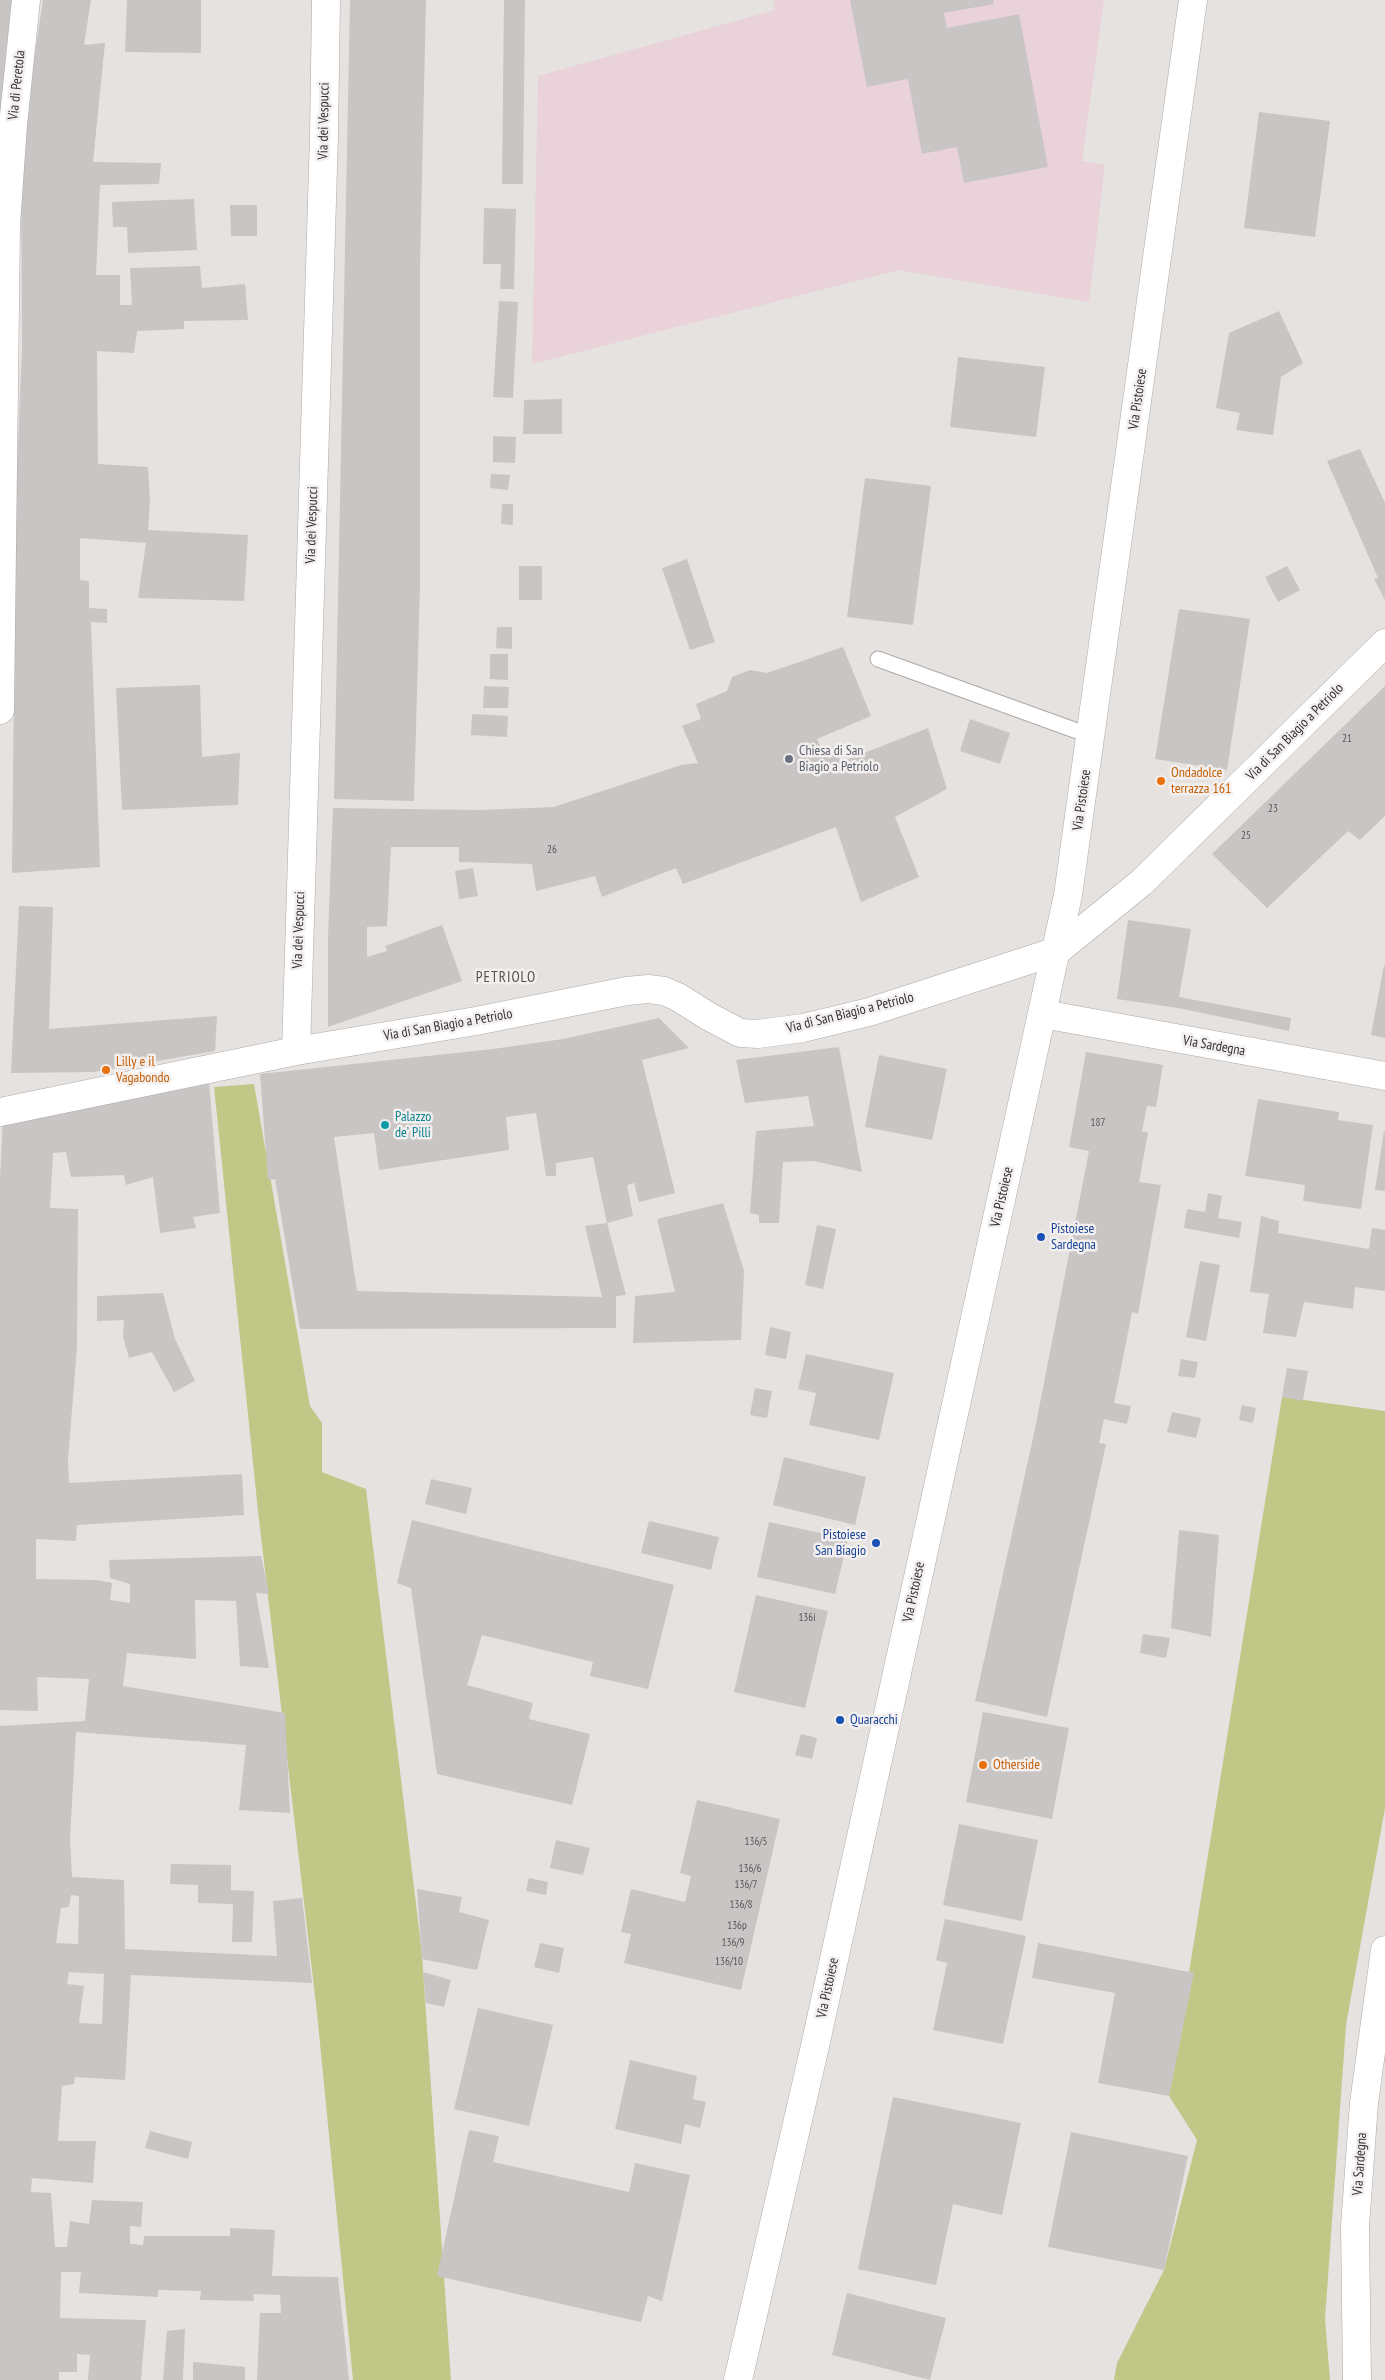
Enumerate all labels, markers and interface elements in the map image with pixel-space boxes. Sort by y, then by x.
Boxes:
street label: Via di Peretola [5,49,29,121]
street label: Via dei Vespucci [315,82,333,160]
street label: Via Pistoiese [1125,367,1151,431]
street label: Via dei Vespucci [302,486,322,564]
street label: Via di San Biagio a Petriolo [1243,680,1347,784]
house number: 21 [1342,732,1352,746]
place label: Chiesa di San Biagio a Petriolo [799,743,879,776]
marker: Chiesa di San Biagio a Petriolo [783,753,795,765]
place label: Ondadolce terrazza 161 [1171,765,1231,798]
street label: Via Pistoiese [1069,768,1095,832]
marker: Ondadolce terrazza 161 [1155,775,1167,787]
house number: 23 [1268,802,1278,816]
house number: 25 [1241,829,1251,843]
house number: 26 [547,843,557,857]
street label: Via dei Vespucci [289,891,309,969]
district label: PETRIOLO [475,969,537,987]
street label: Via di San Biagio a Petriolo [785,989,915,1037]
street label: Via di San Biagio a Petriolo [382,1005,514,1045]
street label: Via Sardegna [1181,1032,1247,1060]
place label: Lilly e il Vagabondo [116,1054,170,1086]
marker: Lilly e il Vagabondo [100,1064,112,1076]
place label: Palazzo de’ Pilli [395,1109,431,1142]
house number: 187 [1091,1116,1105,1130]
marker: Palazzo de’ Pilli [379,1119,391,1131]
street label: Via Pistoiese [987,1165,1017,1229]
place label: Pistoiese Sardegna [1051,1221,1096,1254]
marker: Pistoiese Sardegna [1035,1231,1047,1243]
place label: Pistoiese San Biagio [815,1527,866,1560]
marker: Pistoiese San Biagio [870,1537,882,1549]
street label: Via Pistoiese [899,1560,929,1624]
house number: 136i [798,1611,816,1625]
place label: Quaracchi [850,1712,898,1728]
marker: Quaracchi [834,1714,846,1726]
place label: Otherside [993,1757,1040,1773]
marker: Otherside [977,1759,989,1771]
house number: 136/5 [744,1835,768,1849]
house number: 136/6 [738,1862,762,1876]
house number: 136/7 [734,1878,758,1892]
house number: 136/8 [729,1898,753,1912]
house number: 136p [727,1919,747,1933]
house number: 136/9 [721,1936,745,1950]
house number: 136/10 [715,1955,743,1969]
street label: Via Pistoiese [813,1956,843,2020]
street label: Via Sardegna [1349,2132,1371,2196]

